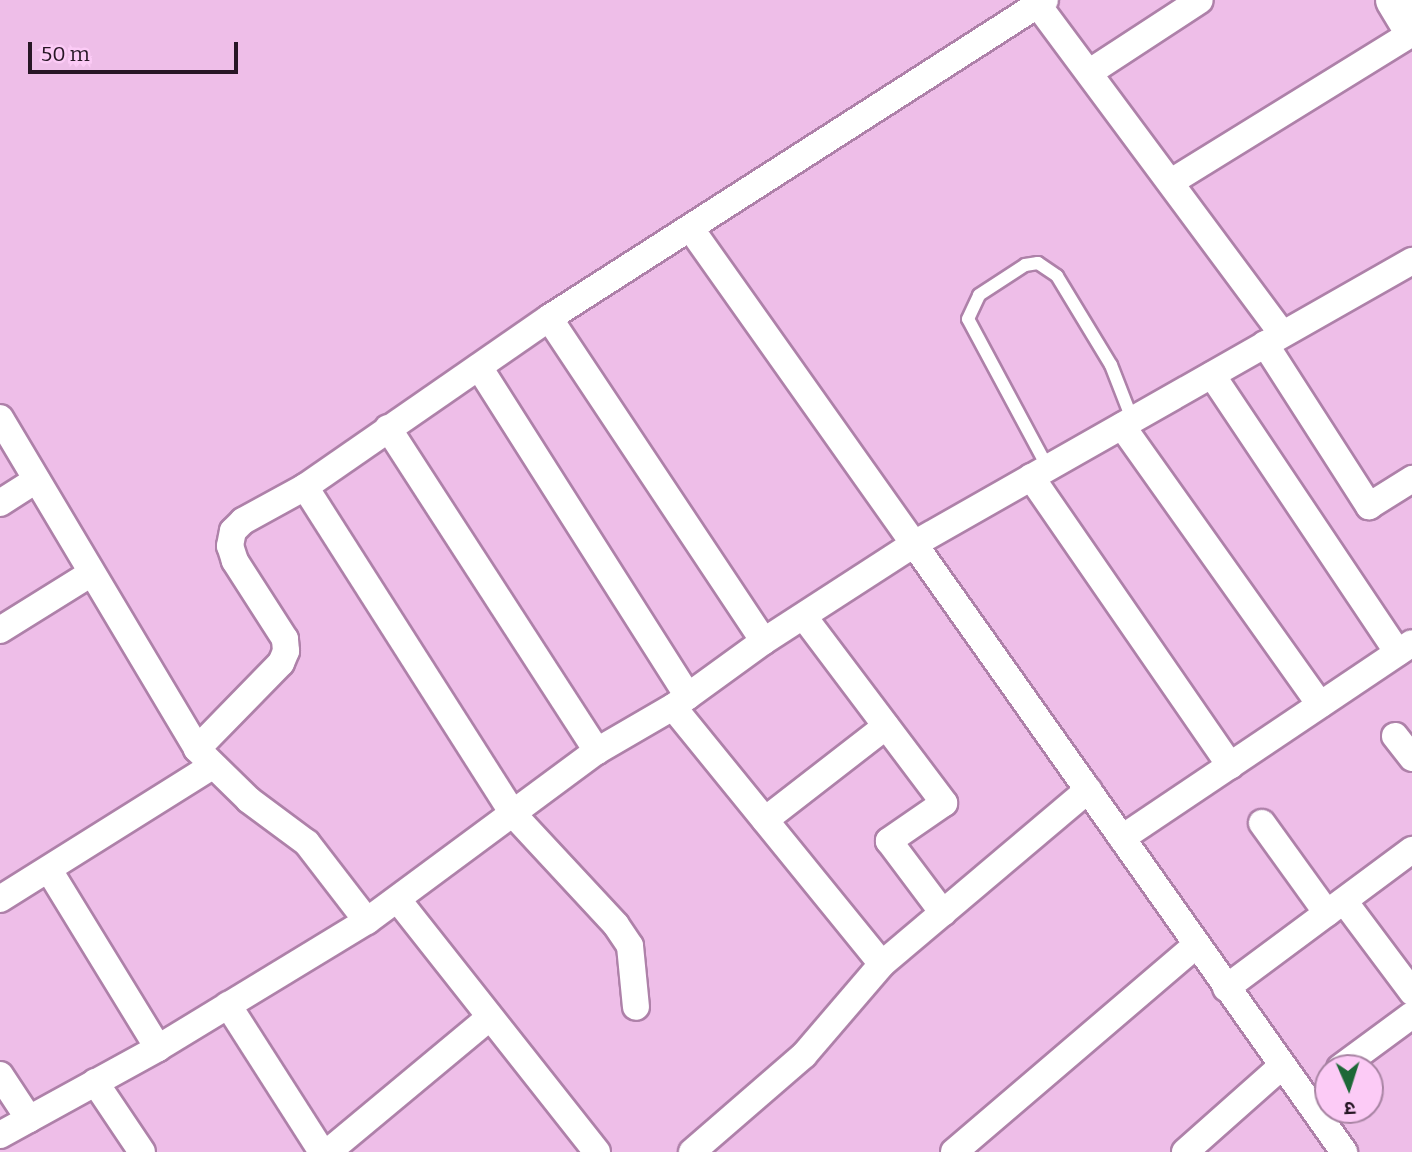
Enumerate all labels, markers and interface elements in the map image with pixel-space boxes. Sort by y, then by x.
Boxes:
scale bar [32,28,242,72]
text: 50 m [41,41,90,67]
north arrow [1314,1054,1384,1124]
text: उ [1344,1097,1356,1120]

